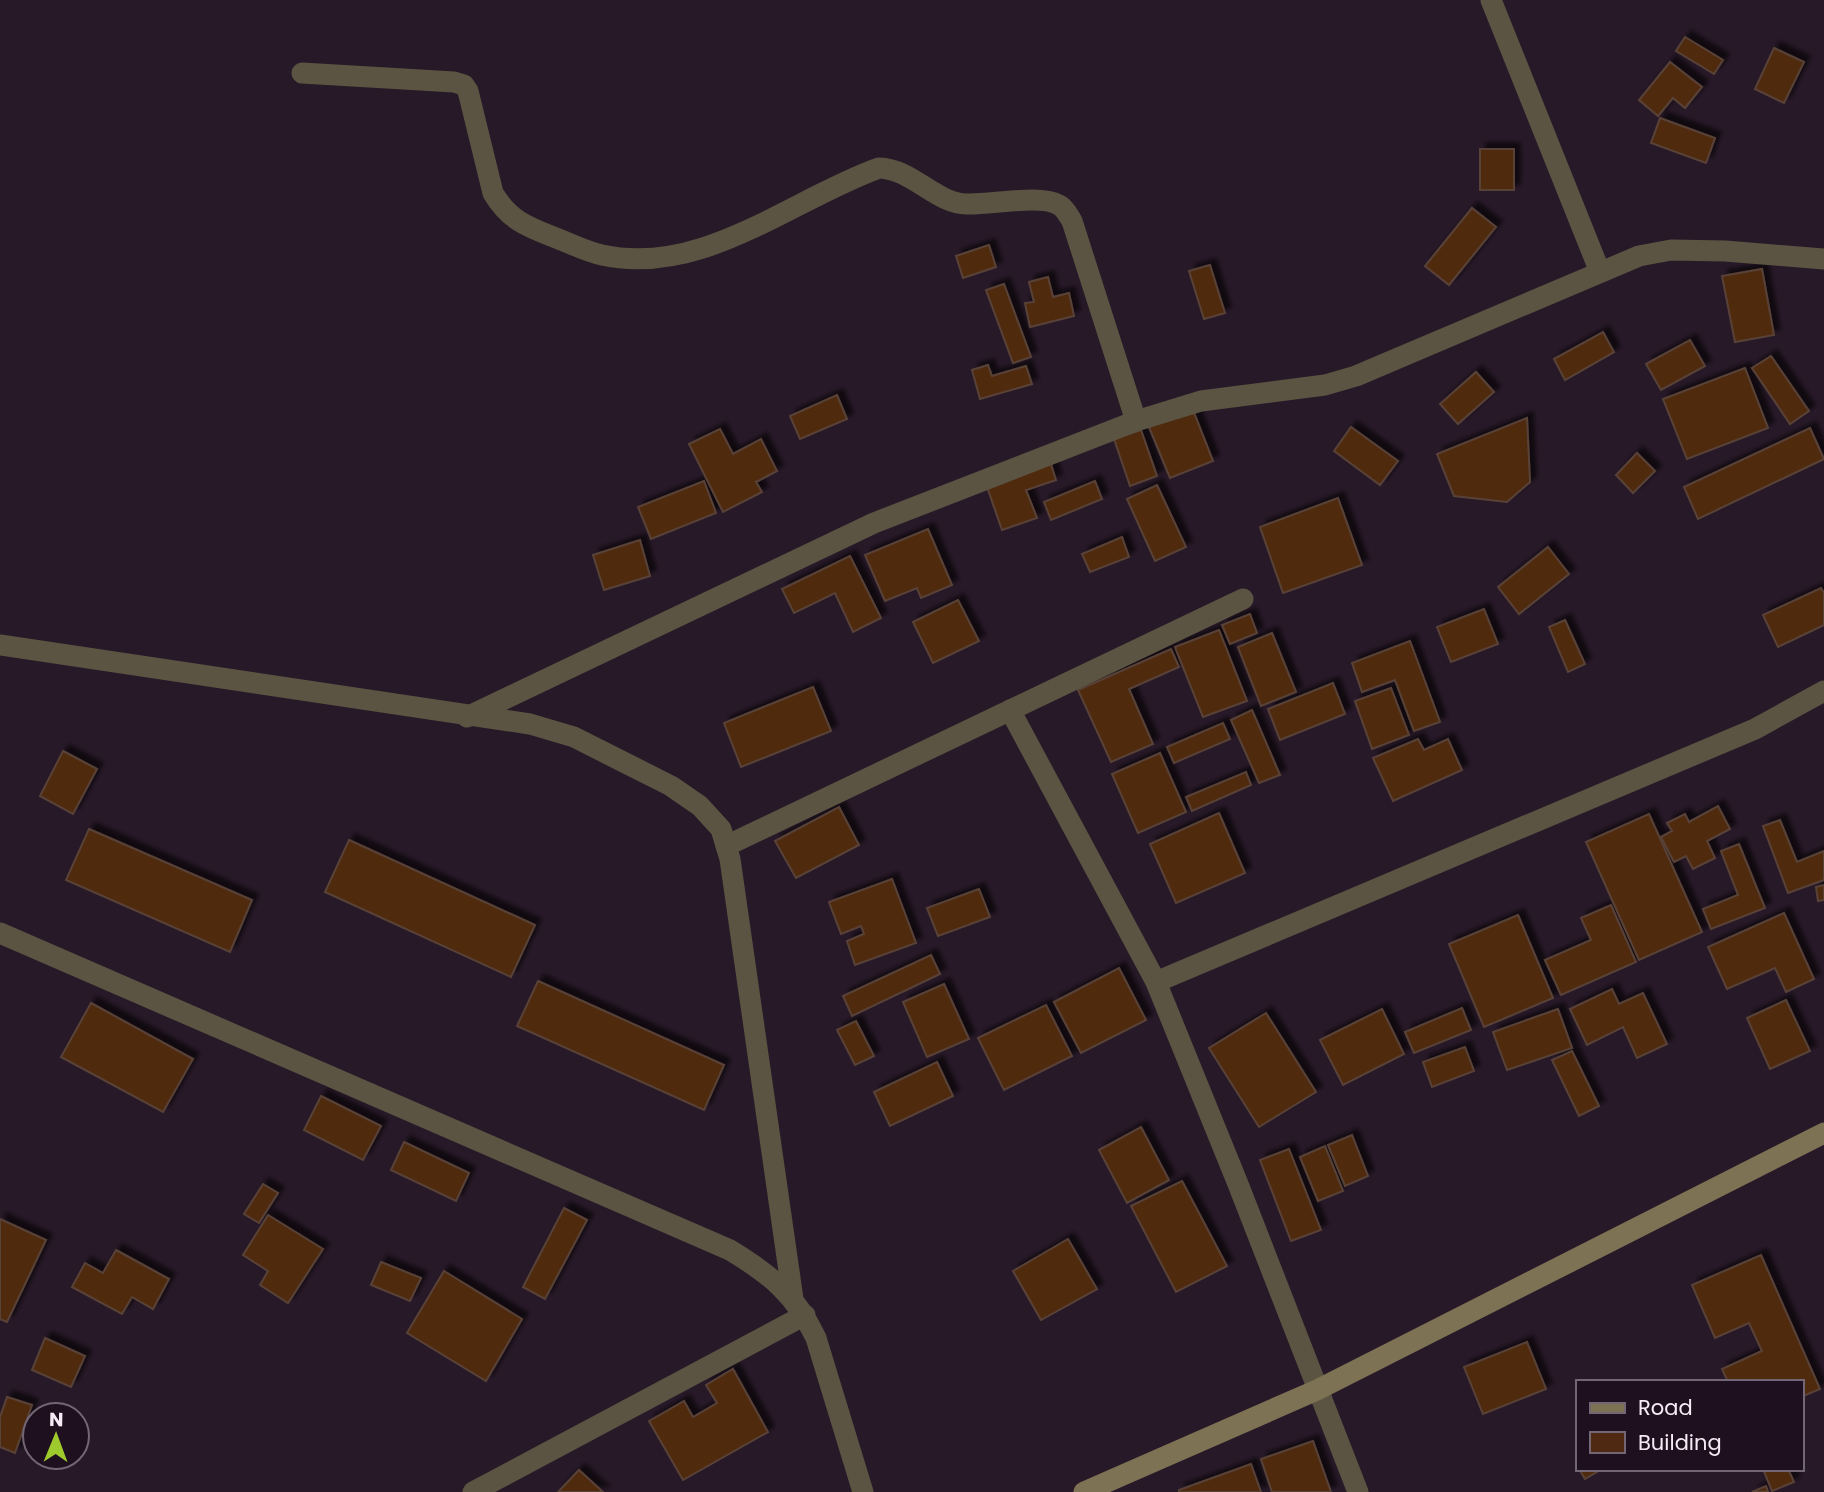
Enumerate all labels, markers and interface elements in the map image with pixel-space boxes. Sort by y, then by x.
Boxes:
legend [1576,1380,1803,1471]
text: Road [1638,1393,1693,1422]
north arrow [21,1401,91,1471]
text: N [49,1406,64,1433]
text: Building [1638,1428,1722,1457]

